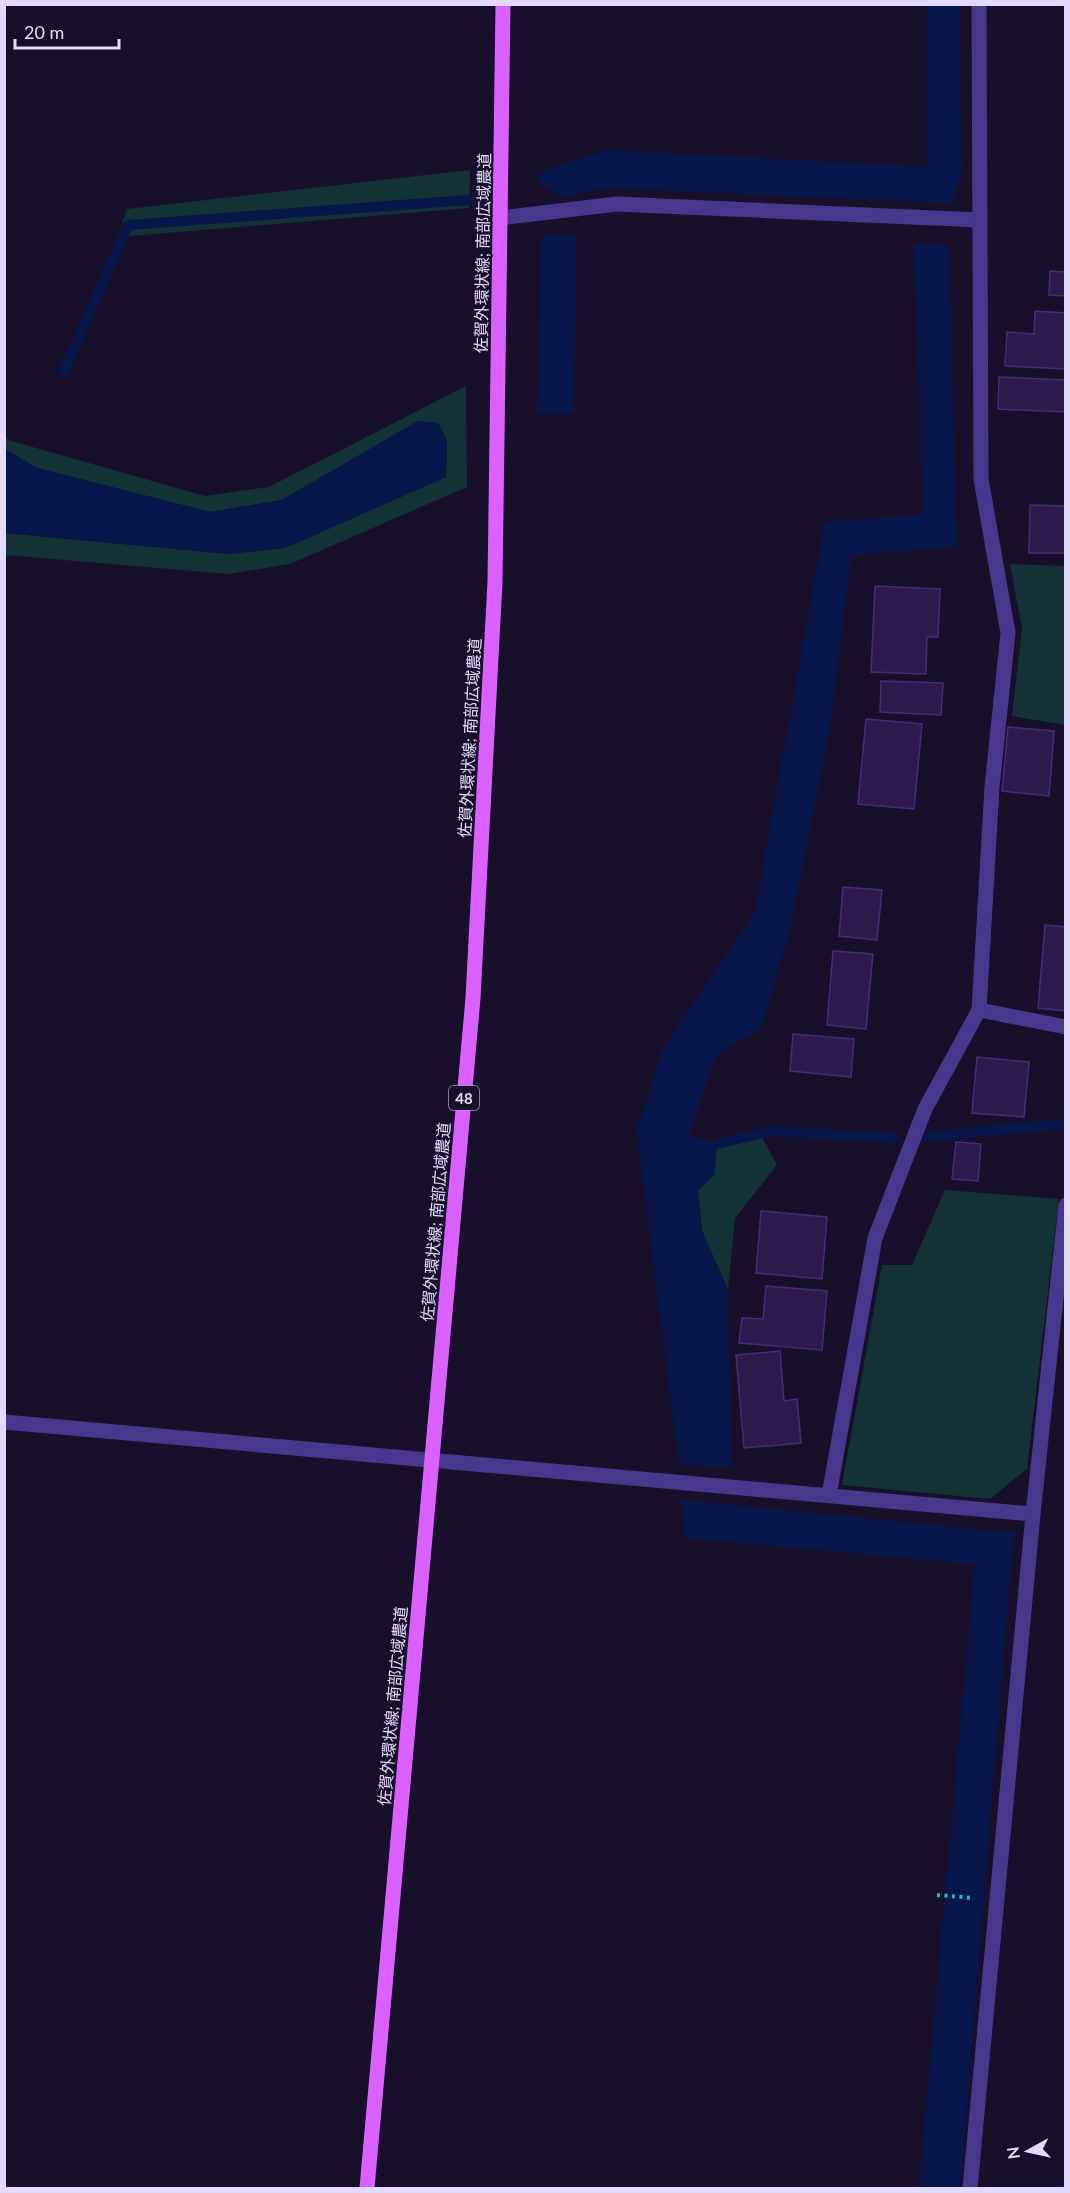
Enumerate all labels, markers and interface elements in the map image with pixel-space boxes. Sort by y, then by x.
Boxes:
scale bar [15,12,118,50]
text: 20 m [24,21,64,43]
street label: 佐賀外環状線; 南部広域農道 [471,153,493,353]
street label: 佐賀外環状線; 南部広域農道 [454,637,484,839]
road number: 48 [449,1086,479,1110]
street label: 佐賀外環状線; 南部広域農道 [417,1121,453,1323]
street label: 佐賀外環状線; 南部広域農道 [374,1605,410,1807]
north arrow [998,2121,1058,2181]
text: N [1002,2146,1023,2161]

